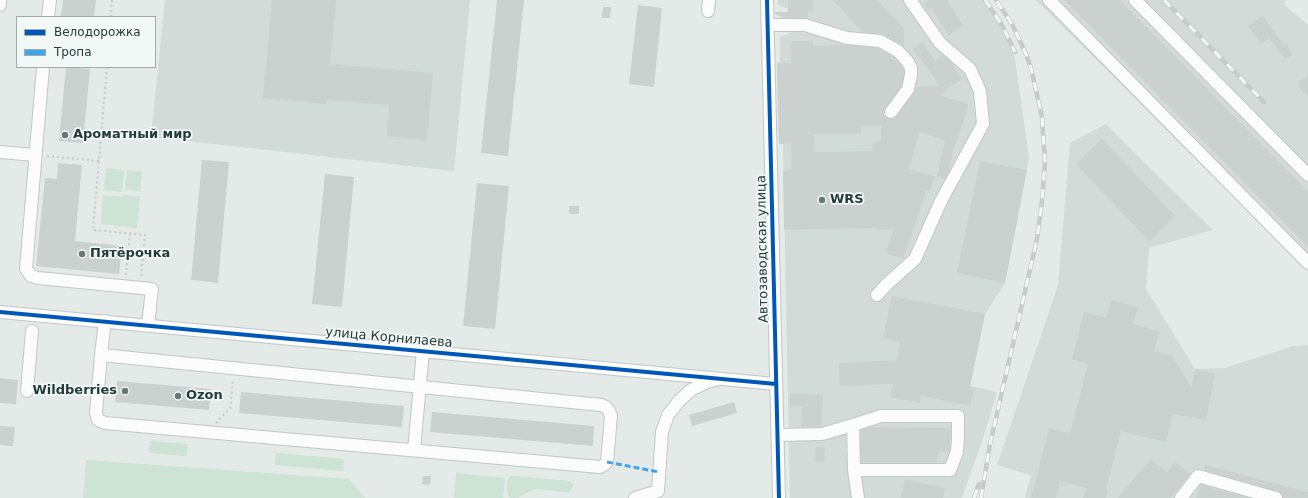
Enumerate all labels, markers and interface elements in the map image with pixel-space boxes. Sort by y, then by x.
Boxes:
legend [16,16,156,68]
text: Велодорожка [54,25,141,39]
text: Тропа [54,45,92,59]
place label: Ароматный мир [73,127,192,143]
marker: Ароматный мир [60,130,70,140]
street label: Автозаводская улица [754,175,772,323]
place label: WRS [830,192,864,208]
marker: WRS [817,195,827,205]
place label: Пятёрочка [90,246,170,262]
marker: Пятёрочка [77,249,87,259]
street label: улица Корнилаева [325,325,453,351]
place label: Wildberries [32,383,117,399]
marker: Wildberries [120,386,130,396]
place label: Ozon [186,388,223,404]
marker: Ozon [173,391,183,401]

